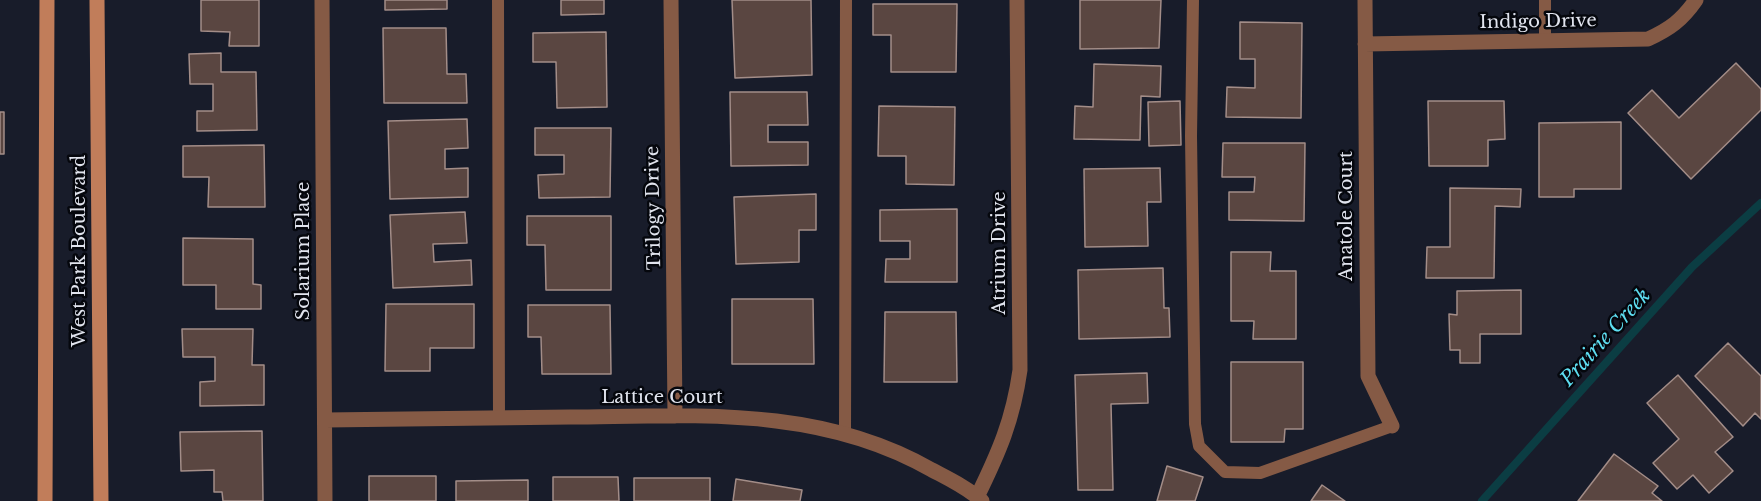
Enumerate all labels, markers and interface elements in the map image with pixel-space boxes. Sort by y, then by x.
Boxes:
street label: Indigo Drive [1479,10,1597,34]
street label: Trilogy Drive [642,146,666,270]
street label: Anatole Court [1336,151,1358,281]
street label: West Park Boulevard [69,155,91,347]
street label: Solarium Place [293,182,315,320]
street label: Atrium Drive [989,191,1011,315]
water label: Prairie Creek [1556,284,1656,392]
street label: Lattice Court [601,387,723,409]

